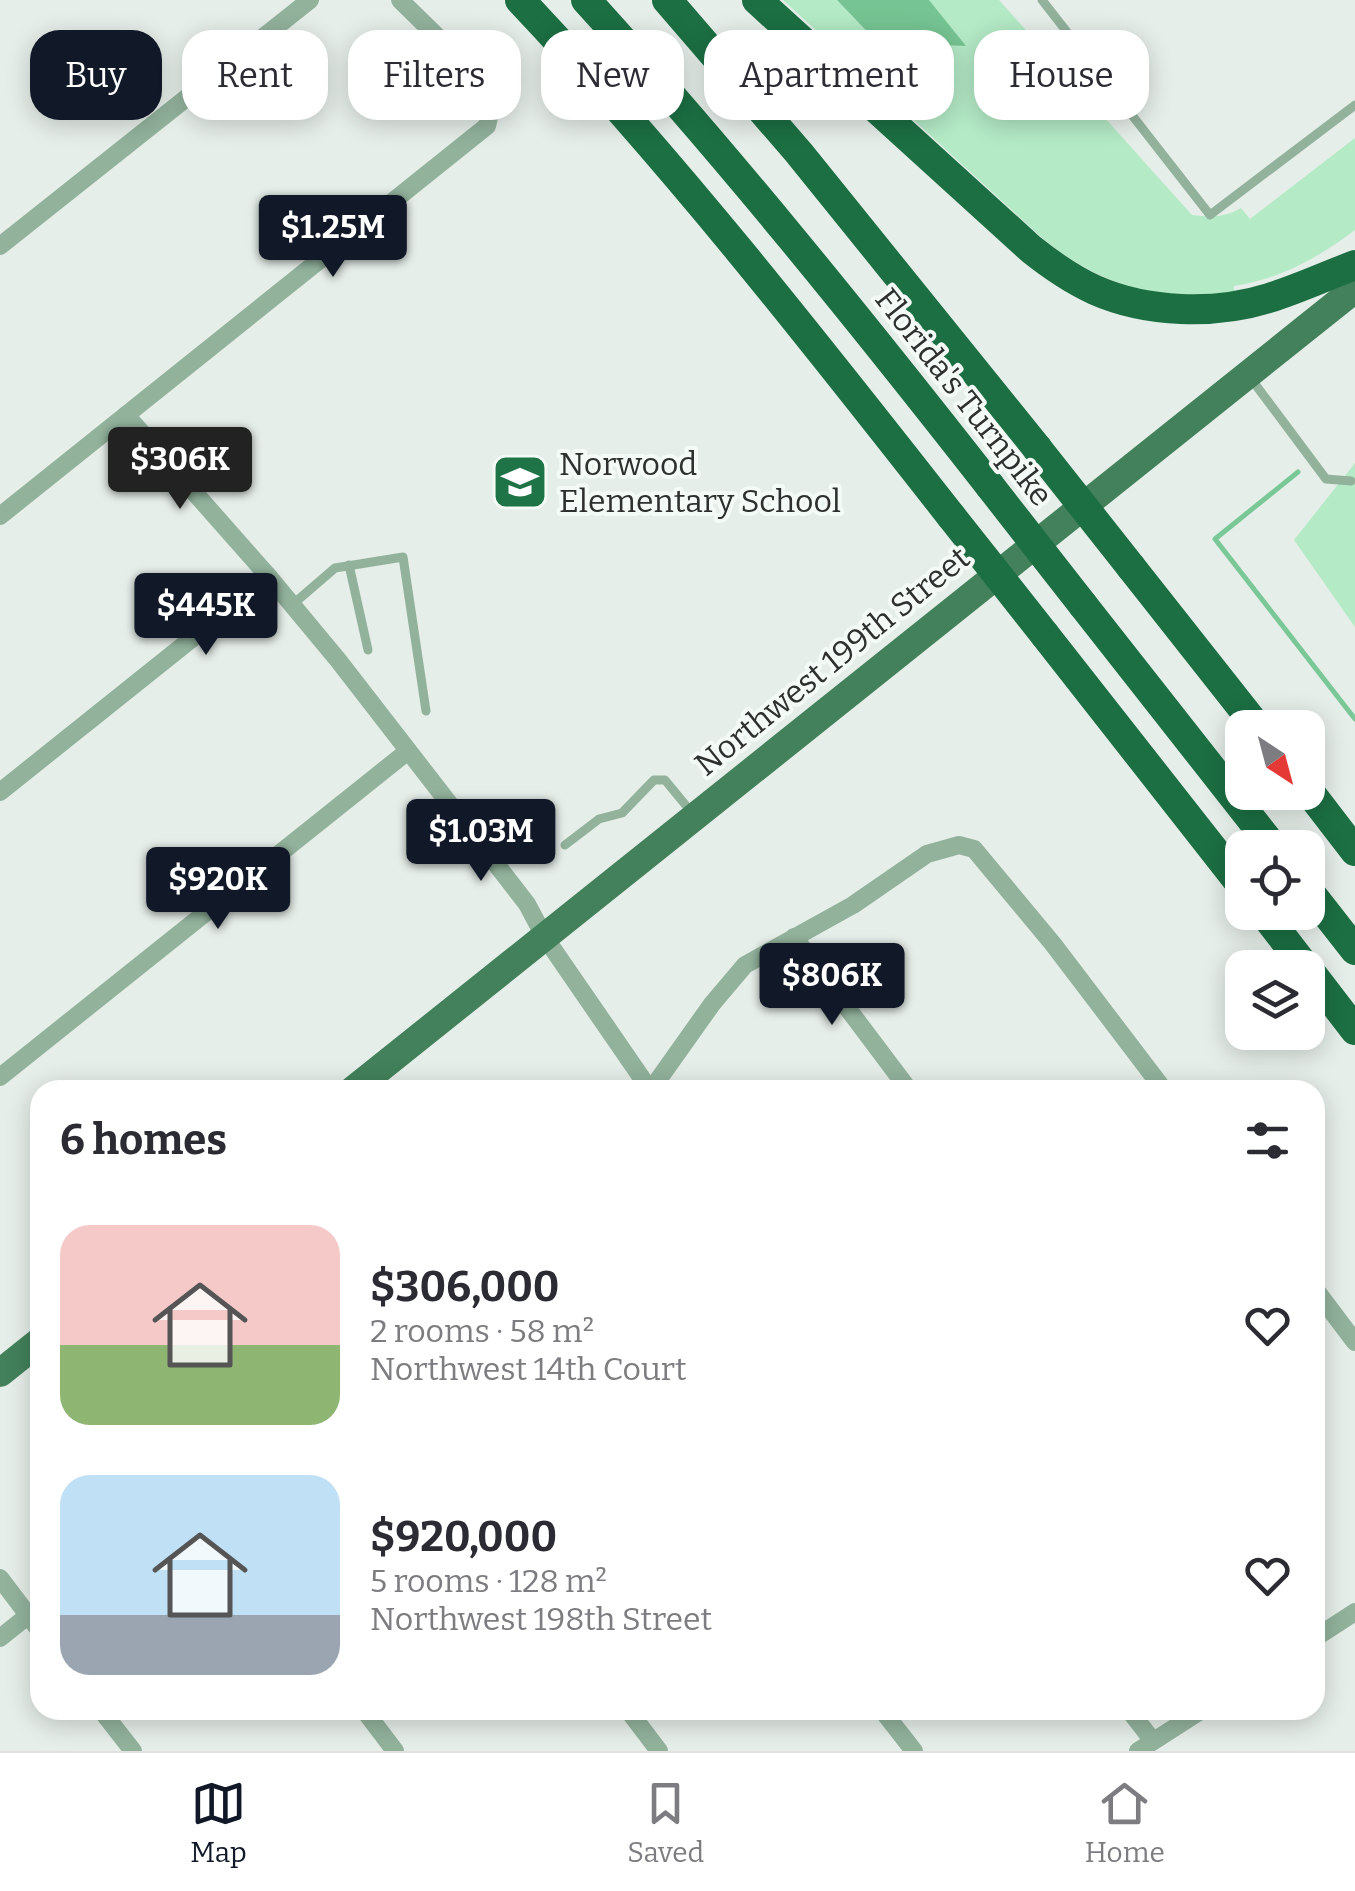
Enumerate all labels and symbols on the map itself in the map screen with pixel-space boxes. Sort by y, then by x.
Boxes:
pin: $1.25M [252,195,414,280]
street label: Florida's Turnpike [867,281,1061,513]
pin: $306K [110,427,250,512]
place label: Norwood Elementary School [559,445,841,520]
school or university icon: Norwood Elementary School [490,452,550,512]
street label: Northwest 199th Street [687,538,977,783]
pin: $445K [136,573,276,658]
north arrow [1225,710,1325,810]
pin: $1.03M [400,799,562,884]
pin: $920K [148,847,288,932]
pin: $806K [762,943,902,1028]

